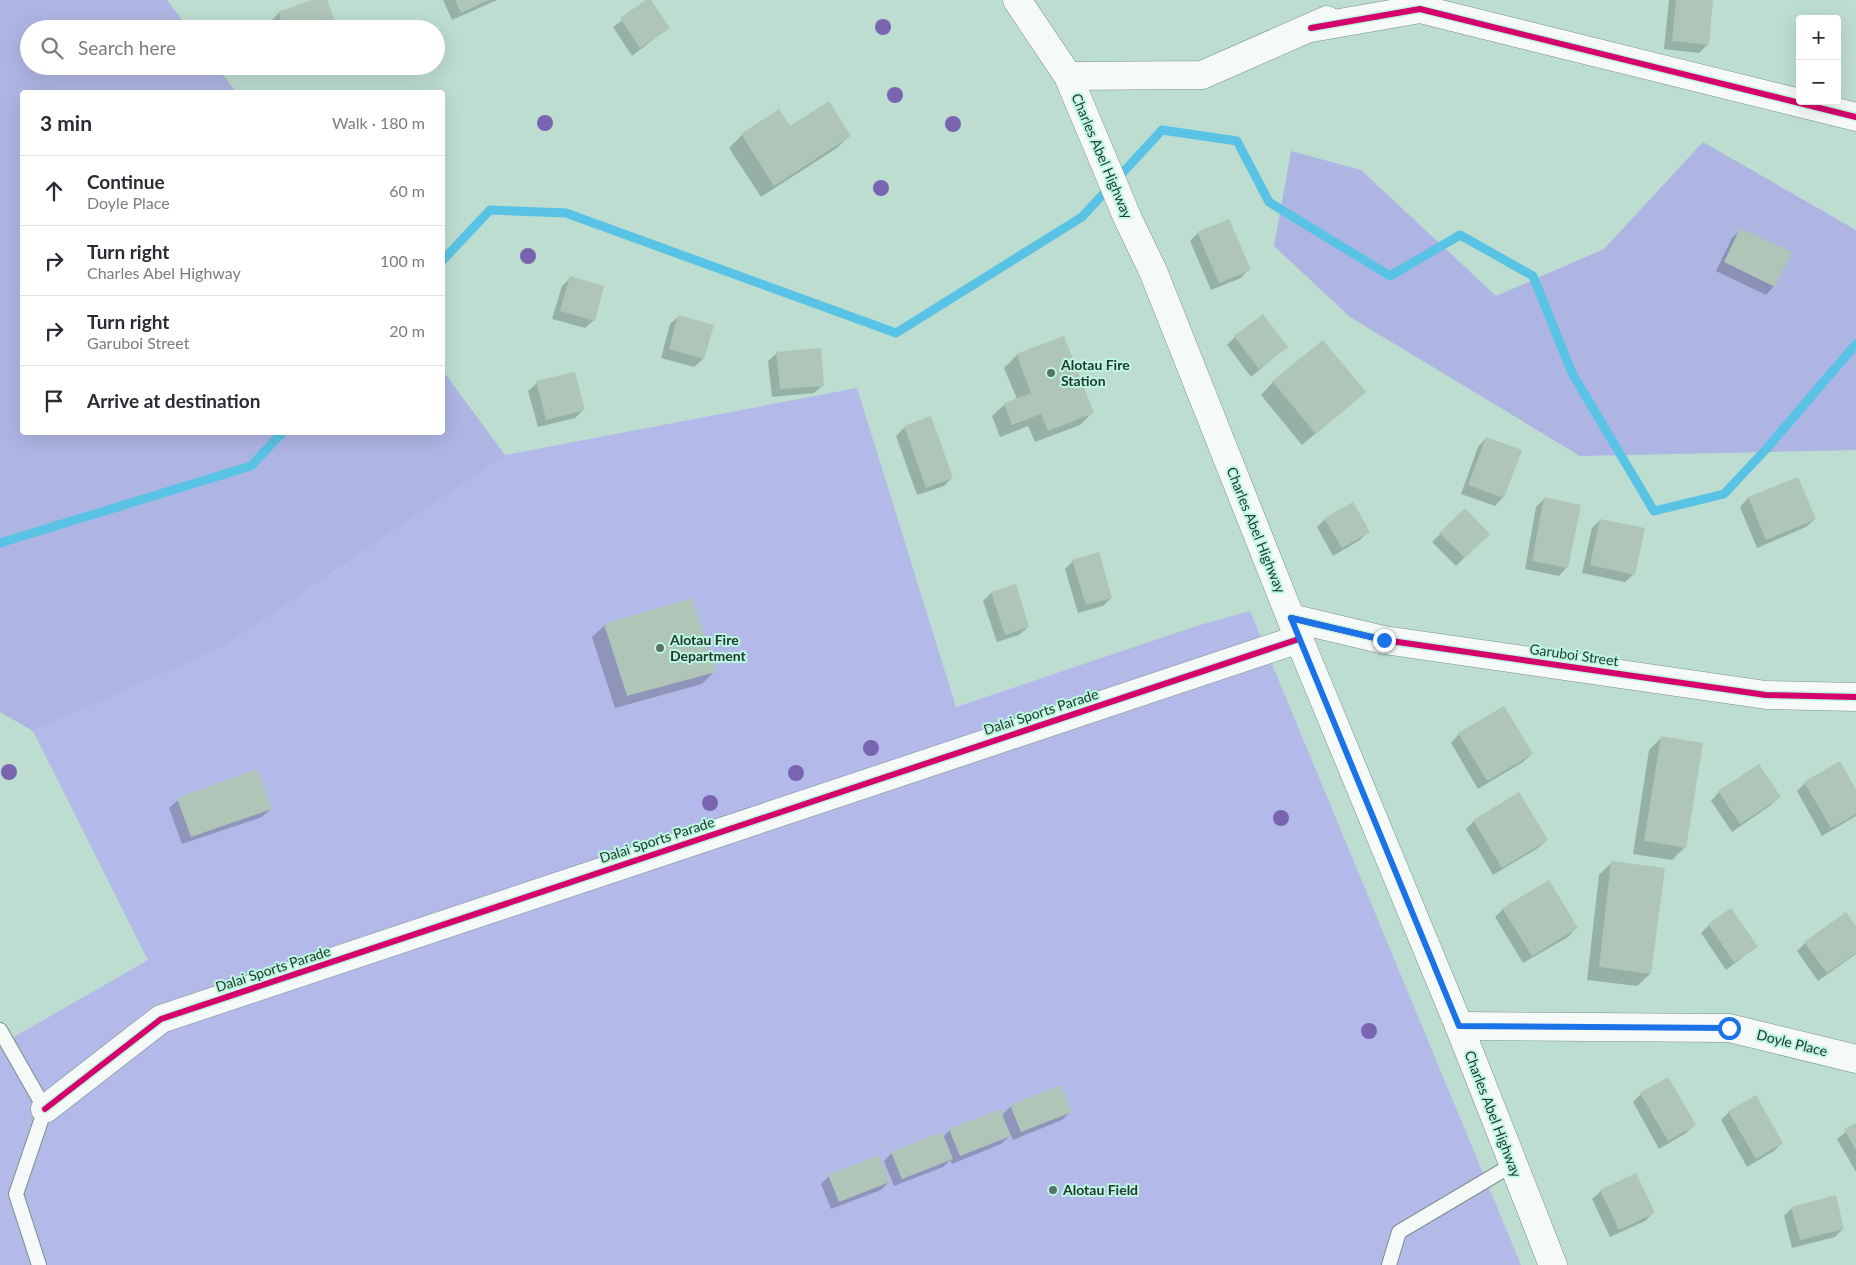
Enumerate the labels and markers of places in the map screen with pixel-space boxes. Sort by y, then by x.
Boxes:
place label: Alotau Fire Station [1060,356,1130,389]
marker: Alotau Fire Station [1045,367,1057,379]
place label: Alotau Fire Department [669,631,747,664]
marker: Alotau Fire Department [654,642,666,654]
place label: Alotau Field [1062,1181,1138,1198]
marker: Alotau Field [1047,1184,1059,1196]

